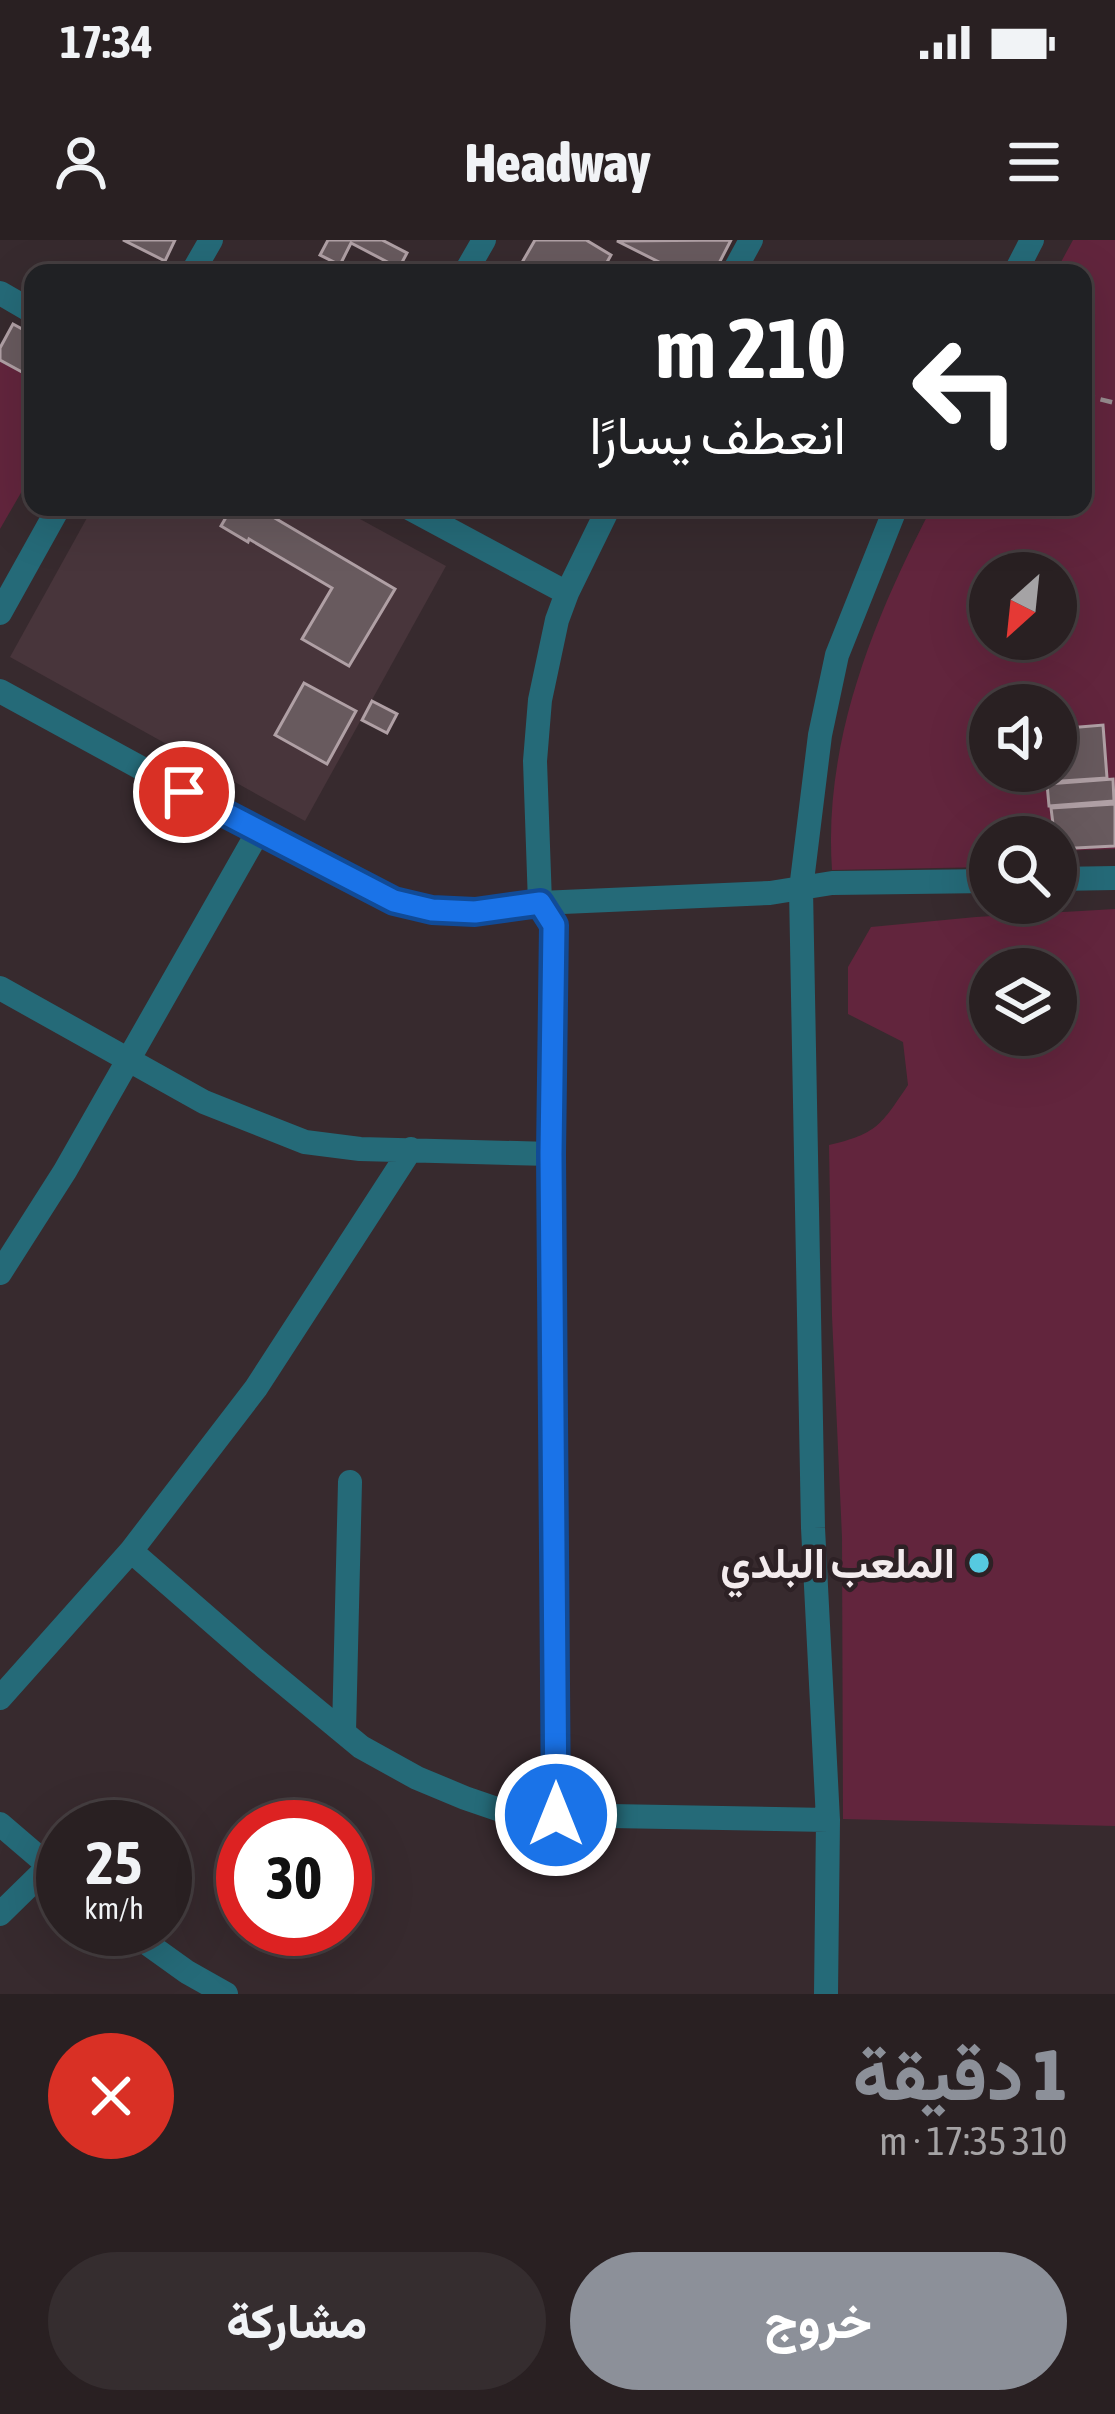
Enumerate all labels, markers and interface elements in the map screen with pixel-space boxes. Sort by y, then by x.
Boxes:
text: 17:34 [60,16,153,68]
icon: person [48,129,114,195]
icon: menu [1001,129,1067,195]
text: Headway [465,132,650,193]
text: 210 m [656,300,846,396]
icon: left [888,312,1044,468]
text: انعطف يسارًا [589,404,846,465]
north arrow [969,552,1077,660]
map controls [969,552,1077,1056]
button: sound [969,684,1077,792]
pin [133,741,235,843]
icon: arrive [151,759,217,825]
button: search [969,816,1077,924]
button: layers [969,948,1077,1056]
place label: الملعب البلدي [720,1539,955,1598]
marker: الملعب البلدي [966,1550,992,1576]
position arrow [493,1752,619,1878]
speed limit sign: 30 [216,1800,372,1956]
text: 25 [86,1828,142,1897]
text: km/h [84,1891,144,1925]
button: close [48,2033,174,2159]
text: 1 دقيقة [853,2033,1067,2115]
text: 310 m · 17:35 [879,2119,1067,2163]
button: مشاركة [48,2252,546,2390]
button: خروج [570,2252,1067,2390]

